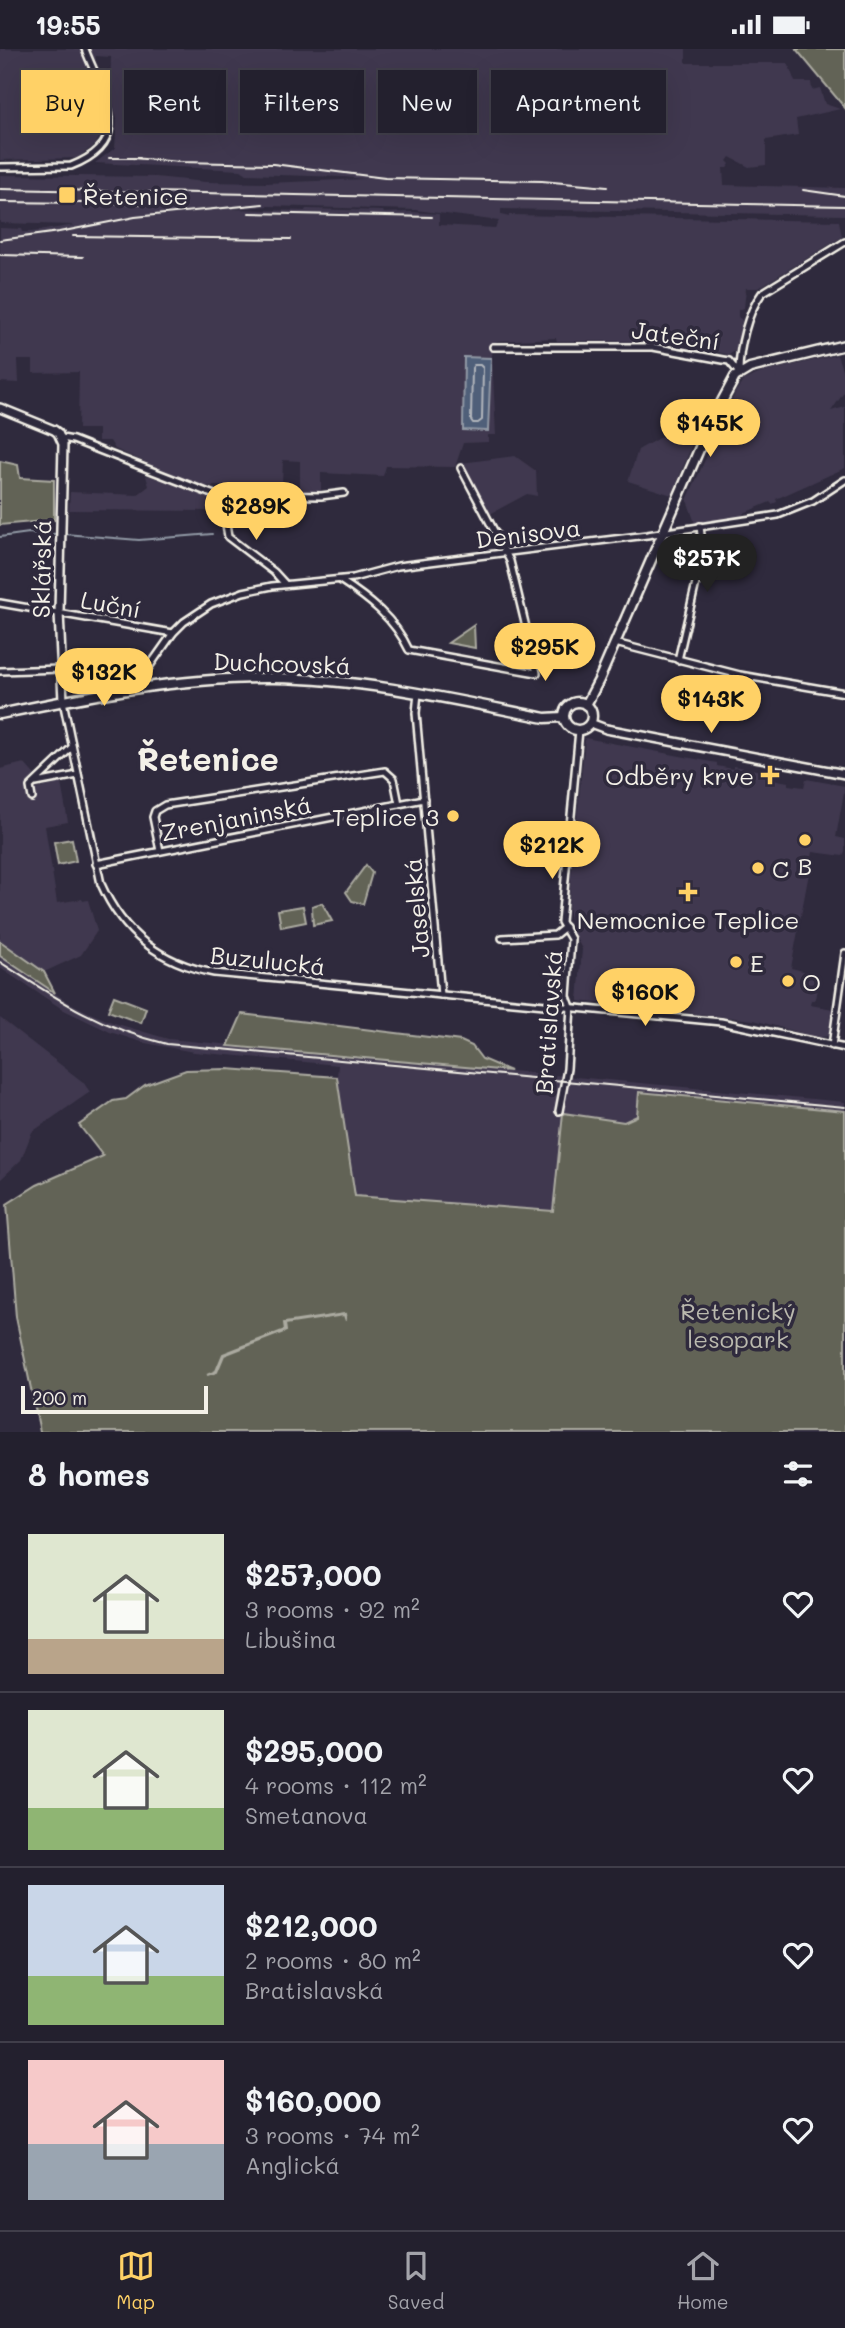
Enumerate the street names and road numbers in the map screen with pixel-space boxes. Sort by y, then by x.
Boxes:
street label: Jateční [630,313,722,357]
street label: Denisova [474,511,582,555]
street label: Sklářská [25,519,57,619]
street label: Luční [78,583,144,625]
street label: Duchcovská [213,645,351,681]
street label: Zrenjaninská [158,788,314,848]
street label: Jaselská [396,857,436,959]
street label: Buzulucká [209,939,327,981]
street label: Bratislavská [527,949,569,1095]

